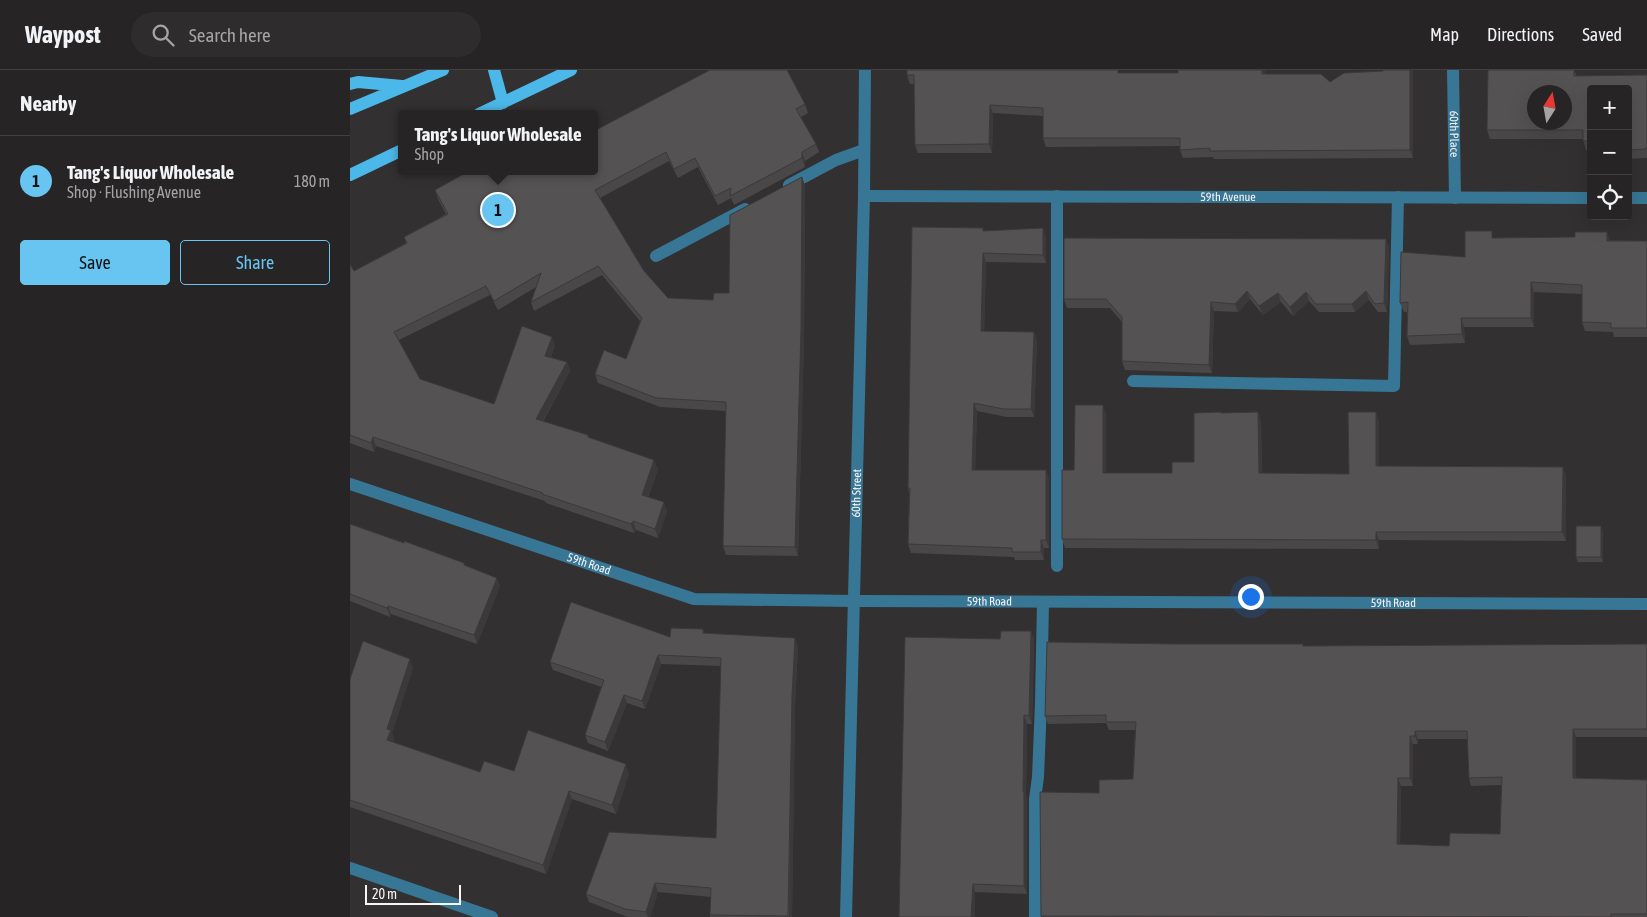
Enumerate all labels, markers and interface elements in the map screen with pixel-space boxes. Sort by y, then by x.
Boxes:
search box [131,12,481,57]
text: Waypost [25,21,101,48]
icon: search [149,21,177,49]
text: Search here [189,24,271,46]
text: Map [1430,24,1459,45]
text: Directions [1487,24,1554,45]
text: Saved [1582,24,1622,45]
north arrow [1527,85,1572,130]
map controls [1587,85,1632,220]
button: + [1587,85,1632,130]
text: Nearby [20,91,76,115]
popup [398,110,598,175]
street label: 60th Place [1447,110,1461,158]
text: Tang's Liquor Wholesale [414,123,582,145]
button: − [1587,130,1632,175]
text: Shop [414,145,444,163]
text: Tang's Liquor Wholesale [67,161,234,183]
text: 1 [32,172,40,190]
text: 180 m [294,172,330,190]
button: locate [1587,175,1632,220]
text: Shop · Flushing Avenue [67,183,201,201]
street label: 59th Avenue [1200,190,1256,204]
pin: 1 [482,191,514,229]
button: Save [20,240,170,285]
button: Share [180,240,330,285]
street label: 60th Street [849,468,864,518]
street label: 59th Road [565,550,613,578]
your location [1238,584,1264,610]
street label: 59th Road [967,594,1012,609]
street label: 59th Road [1371,596,1416,610]
scale bar [365,882,461,905]
text: 20 m [372,886,397,902]

